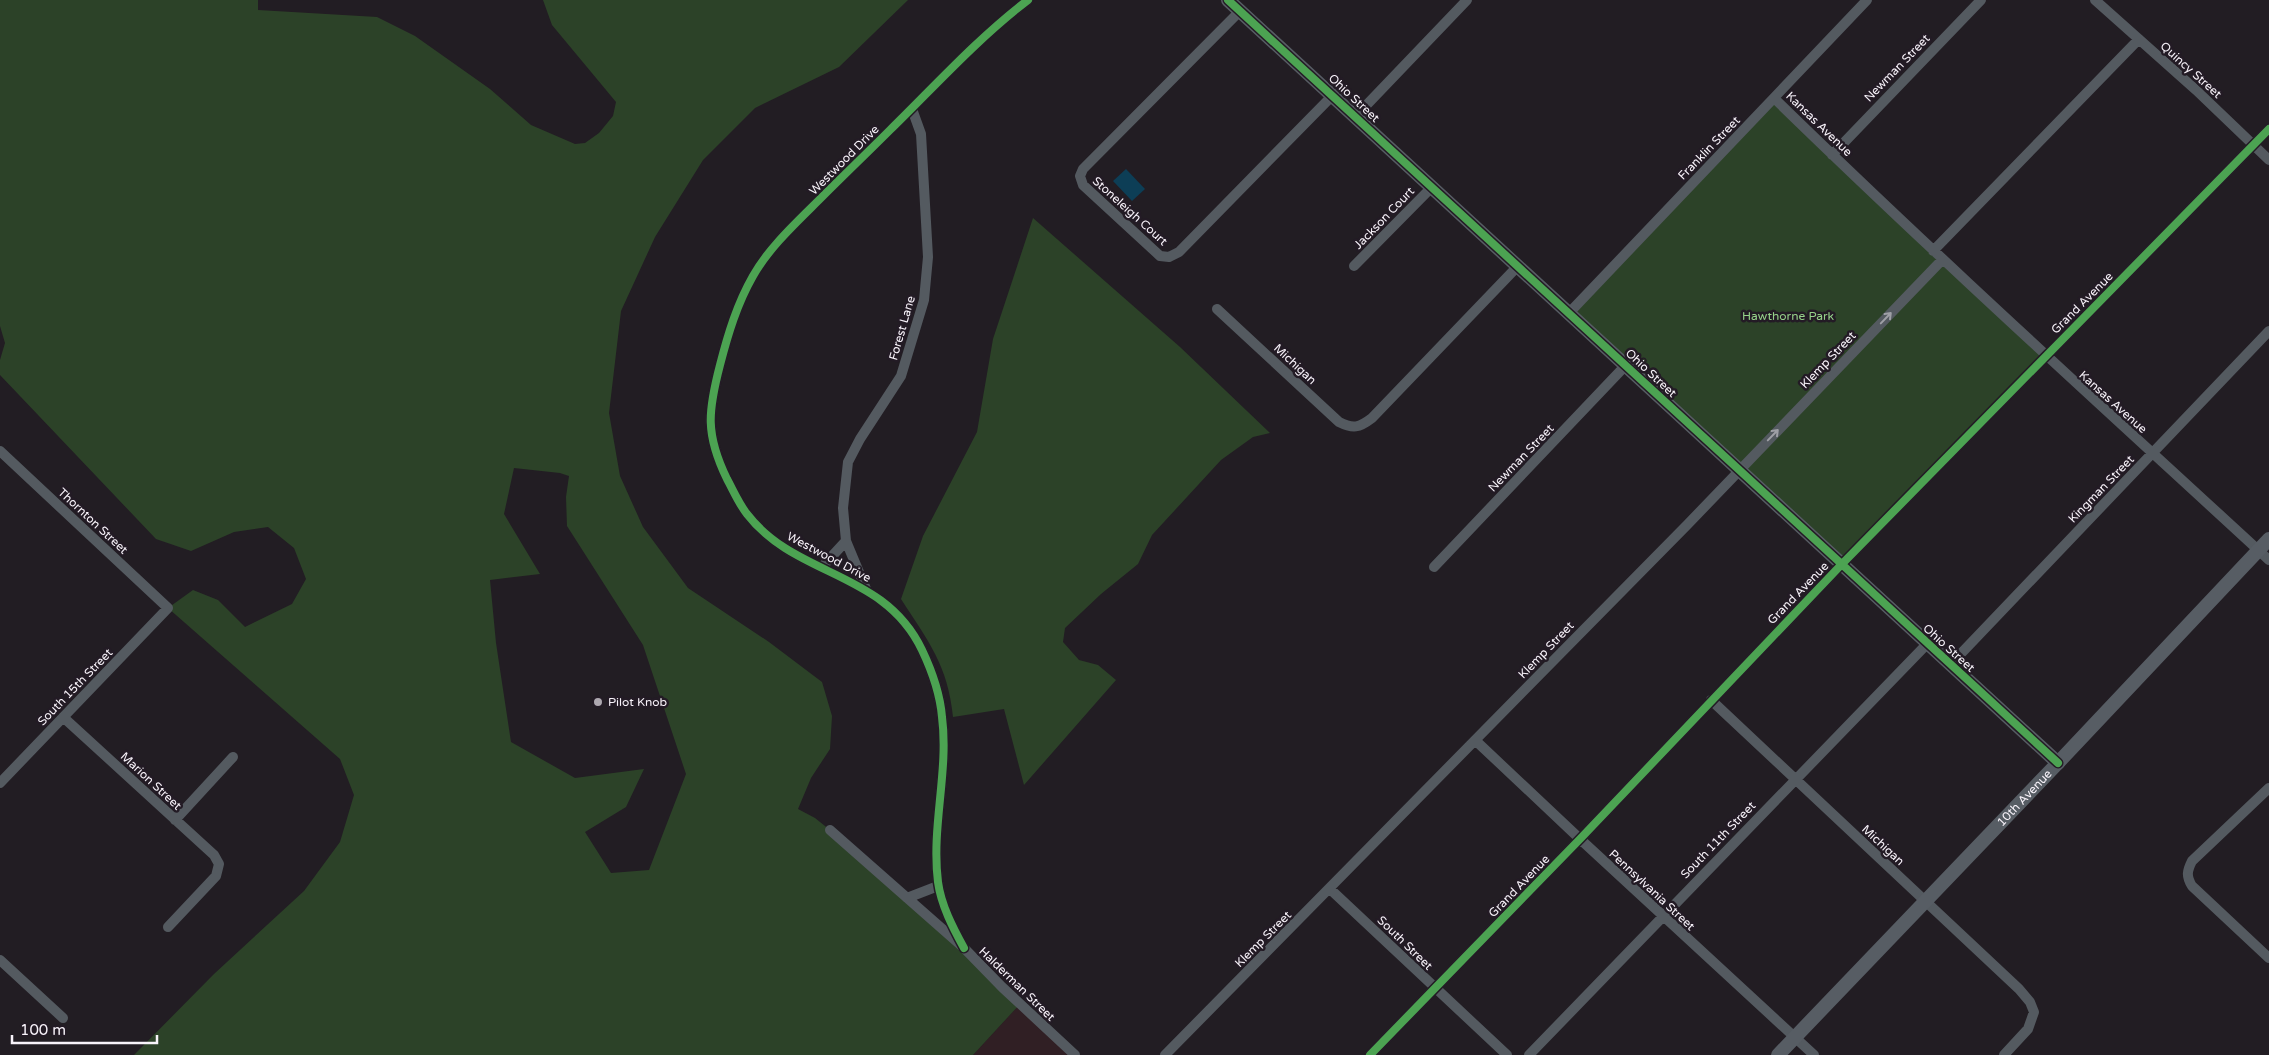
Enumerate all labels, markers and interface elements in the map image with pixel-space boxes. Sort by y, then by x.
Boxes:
street label: Newman Street [1861,31,1933,105]
street label: Quincy Street [2158,39,2225,101]
street label: Ohio Street [1326,71,1383,125]
street label: Kansas Avenue [1783,89,1855,159]
street label: Franklin Street [1675,113,1743,183]
street label: Westwood Drive [806,122,882,198]
street label: Stoneleigh Court [1090,174,1171,249]
street label: Jackson Court [1351,184,1417,252]
street label: Grand Avenue [2048,269,2116,337]
street label: Forest Lane [886,294,918,362]
park label: Hawthorne Park [1742,309,1835,323]
one-way arrow [1880,311,1892,324]
street label: Klemp Street [1797,328,1859,391]
street label: Michigan [1271,341,1319,387]
street label: Ohio Street [1623,346,1680,400]
street label: Kansas Avenue [2076,368,2150,436]
street label: Newman Street [1485,421,1557,495]
one-way arrow [1767,428,1779,441]
street label: Kingman Street [2065,452,2137,526]
street label: Thornton Street [55,485,131,557]
street label: Westwood Drive [785,529,873,585]
street label: Grand Avenue [1765,559,1831,627]
street label: Klemp Street [1515,618,1577,681]
street label: Ohio Street [1920,621,1978,675]
street label: South 15th Street [35,645,116,728]
place label: Pilot Knob [608,695,667,709]
marker: Pilot Knob [592,696,604,708]
street label: Marion Street [118,749,185,813]
street label: 10th Avenue [1994,767,2055,829]
street label: South 11th Street [1678,798,1759,881]
street label: Michigan [1859,822,1907,868]
street label: Pennsylvania Street [1606,847,1698,934]
street label: Grand Avenue [1486,852,1552,920]
street label: Klemp Street [1232,908,1294,970]
street label: South Street [1374,913,1436,973]
street label: Halderman Street [976,944,1058,1024]
scale bar [12,1012,158,1044]
text: 100 m [20,1021,66,1039]

